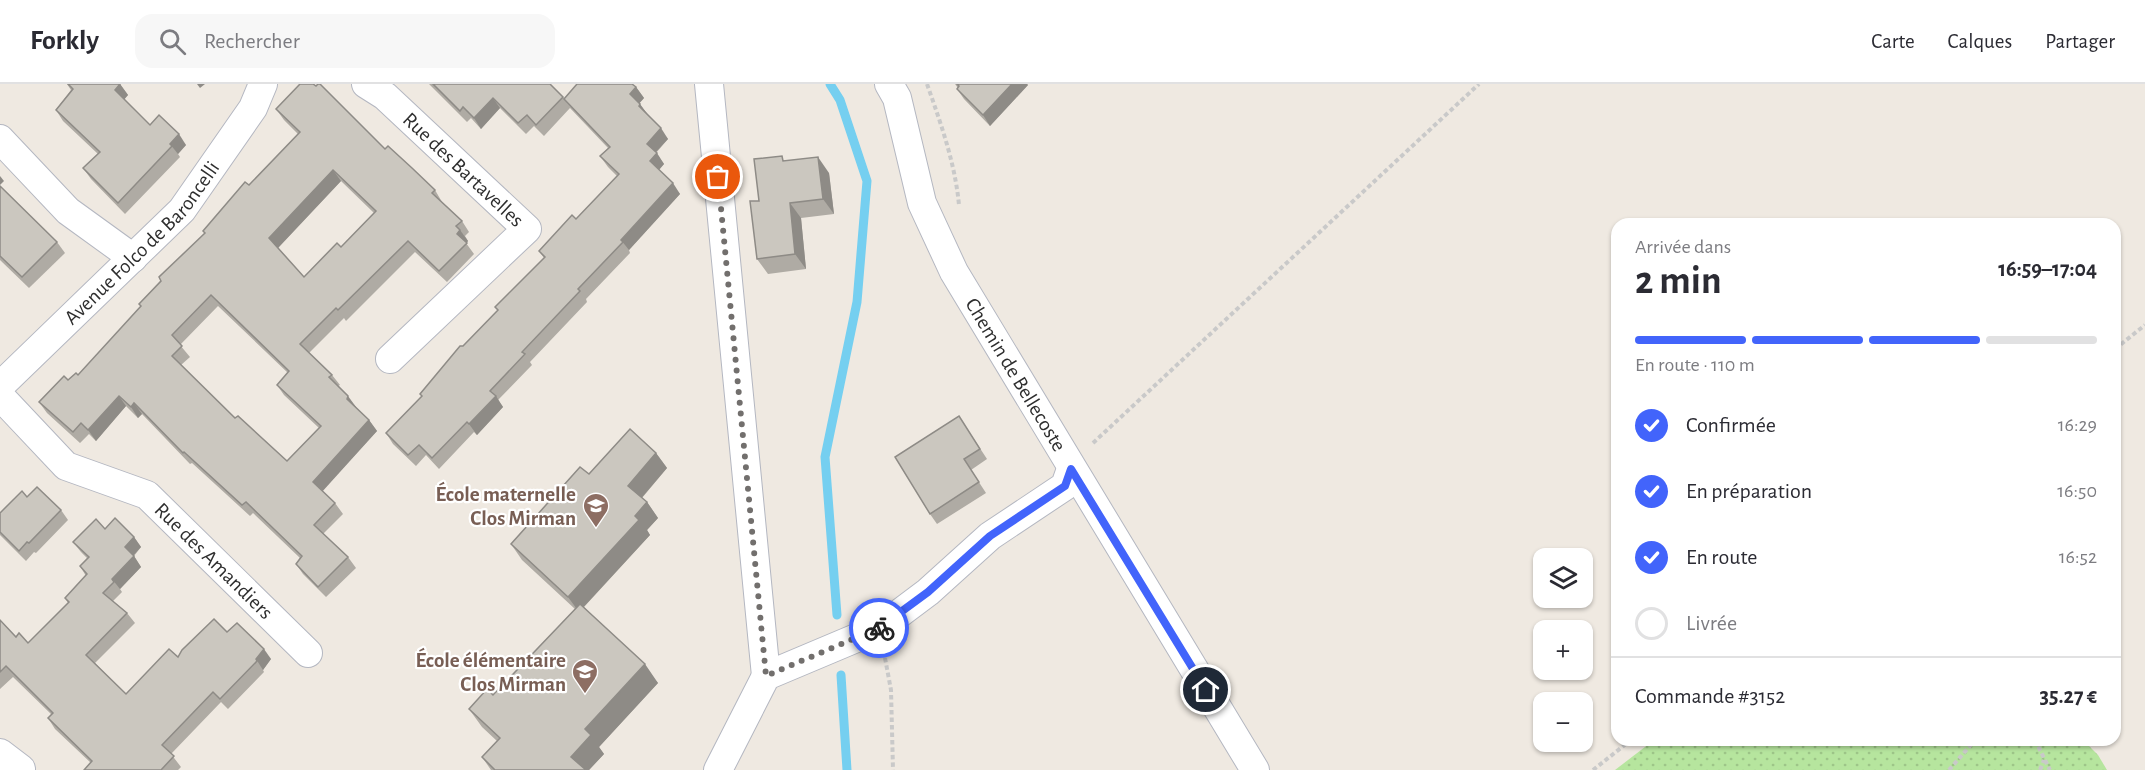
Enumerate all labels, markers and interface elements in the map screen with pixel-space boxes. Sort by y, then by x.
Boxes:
search box [135,14,555,68]
icon: search [156,25,189,58]
text: Forkly [30,27,99,55]
text: Rechercher [204,30,300,52]
text: Carte [1871,31,1915,52]
text: Calques [1948,31,2012,52]
text: Partager [2045,31,2115,52]
street label: Rue des Bartavelles [399,108,528,231]
pin [692,151,743,202]
street label: Avenue Folco de Baroncelli [60,157,223,328]
icon: bag [701,160,734,193]
text: Arrivée dans [1635,237,1731,257]
text: 16:59–17:04 [1998,258,2097,280]
text: 2 min [1635,262,1722,301]
street label: Chemin de Bellecoste [962,294,1070,455]
text: En route · 110 m [1635,355,1755,375]
icon: check [1635,409,1668,442]
text: Confirmée [1686,414,1776,436]
text: 16:29 [2058,415,2097,435]
icon: check [1635,475,1668,508]
text: En préparation [1686,480,1812,502]
place label: École maternelle Clos Mirman [436,481,576,529]
text: 16:50 [2057,481,2097,501]
school or university icon: École maternelle Clos Mirman [581,491,611,529]
street label: Rue des Amandiers [151,498,277,623]
icon: check [1635,541,1668,574]
text: En route [1686,546,1757,568]
text: 16:52 [2059,547,2097,567]
map controls [1533,548,1593,752]
button: layers [1533,548,1593,608]
courier [849,598,909,658]
icon: bike [863,612,896,645]
text: Livrée [1686,612,1737,634]
button: + [1533,620,1593,680]
place label: École élémentaire Clos Mirman [415,647,566,695]
school or university icon: École élémentaire Clos Mirman [570,657,600,695]
pin [1180,664,1231,715]
icon: home [1189,673,1222,706]
text: Commande #3152 [1635,685,1785,707]
text: 35.27 € [2040,685,2097,707]
button: − [1533,692,1593,752]

